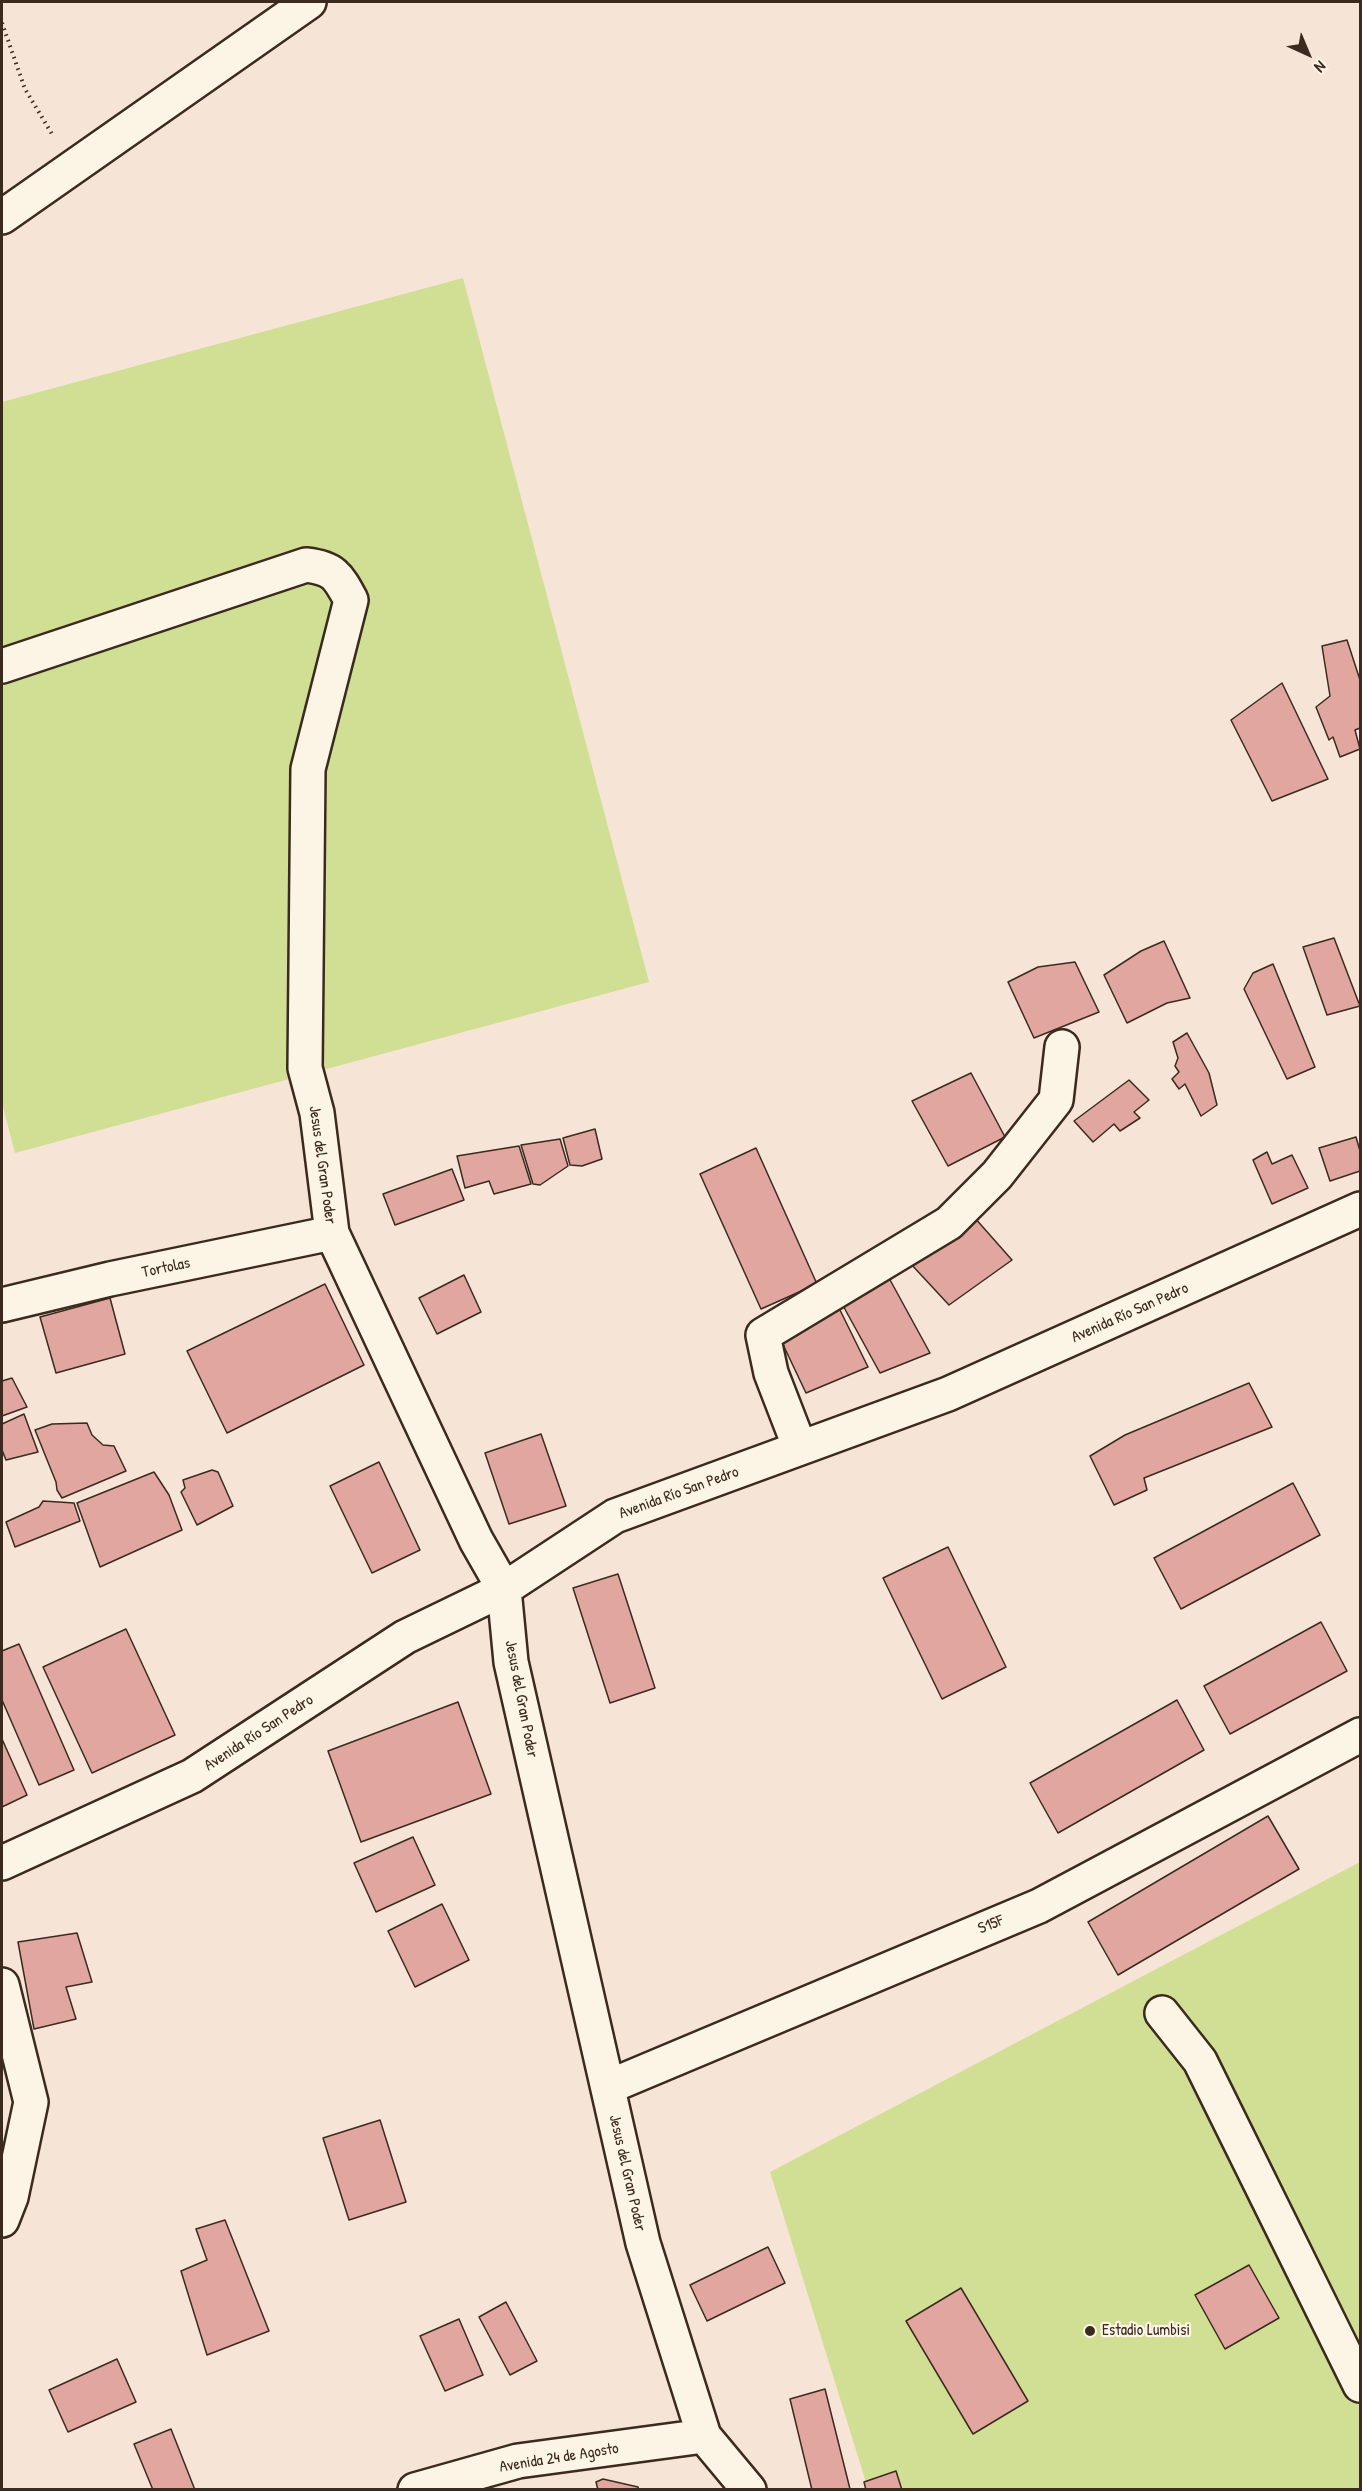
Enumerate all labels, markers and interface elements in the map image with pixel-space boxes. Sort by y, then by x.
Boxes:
north arrow [1278,24,1338,84]
text: N [1310,56,1331,78]
street label: Jesus del Gran Poder [304,1105,340,1225]
street label: Tortolas [140,1254,192,1282]
street label: Avenida Río San Pedro [1069,1279,1191,1347]
street label: Avenida Río San Pedro [617,1462,741,1524]
street label: Jesus del Gran Poder [500,1639,542,1759]
street label: Avenida Río San Pedro [201,1691,317,1775]
street label: S15F [975,1911,1007,1939]
street label: Jesus del Gran Poder [604,2113,650,2233]
place label: Estadio Lumbisi [1102,2321,1190,2341]
marker: Estadio Lumbisi [1083,2324,1097,2338]
street label: Avenida 24 de Agosto [498,2439,620,2477]

